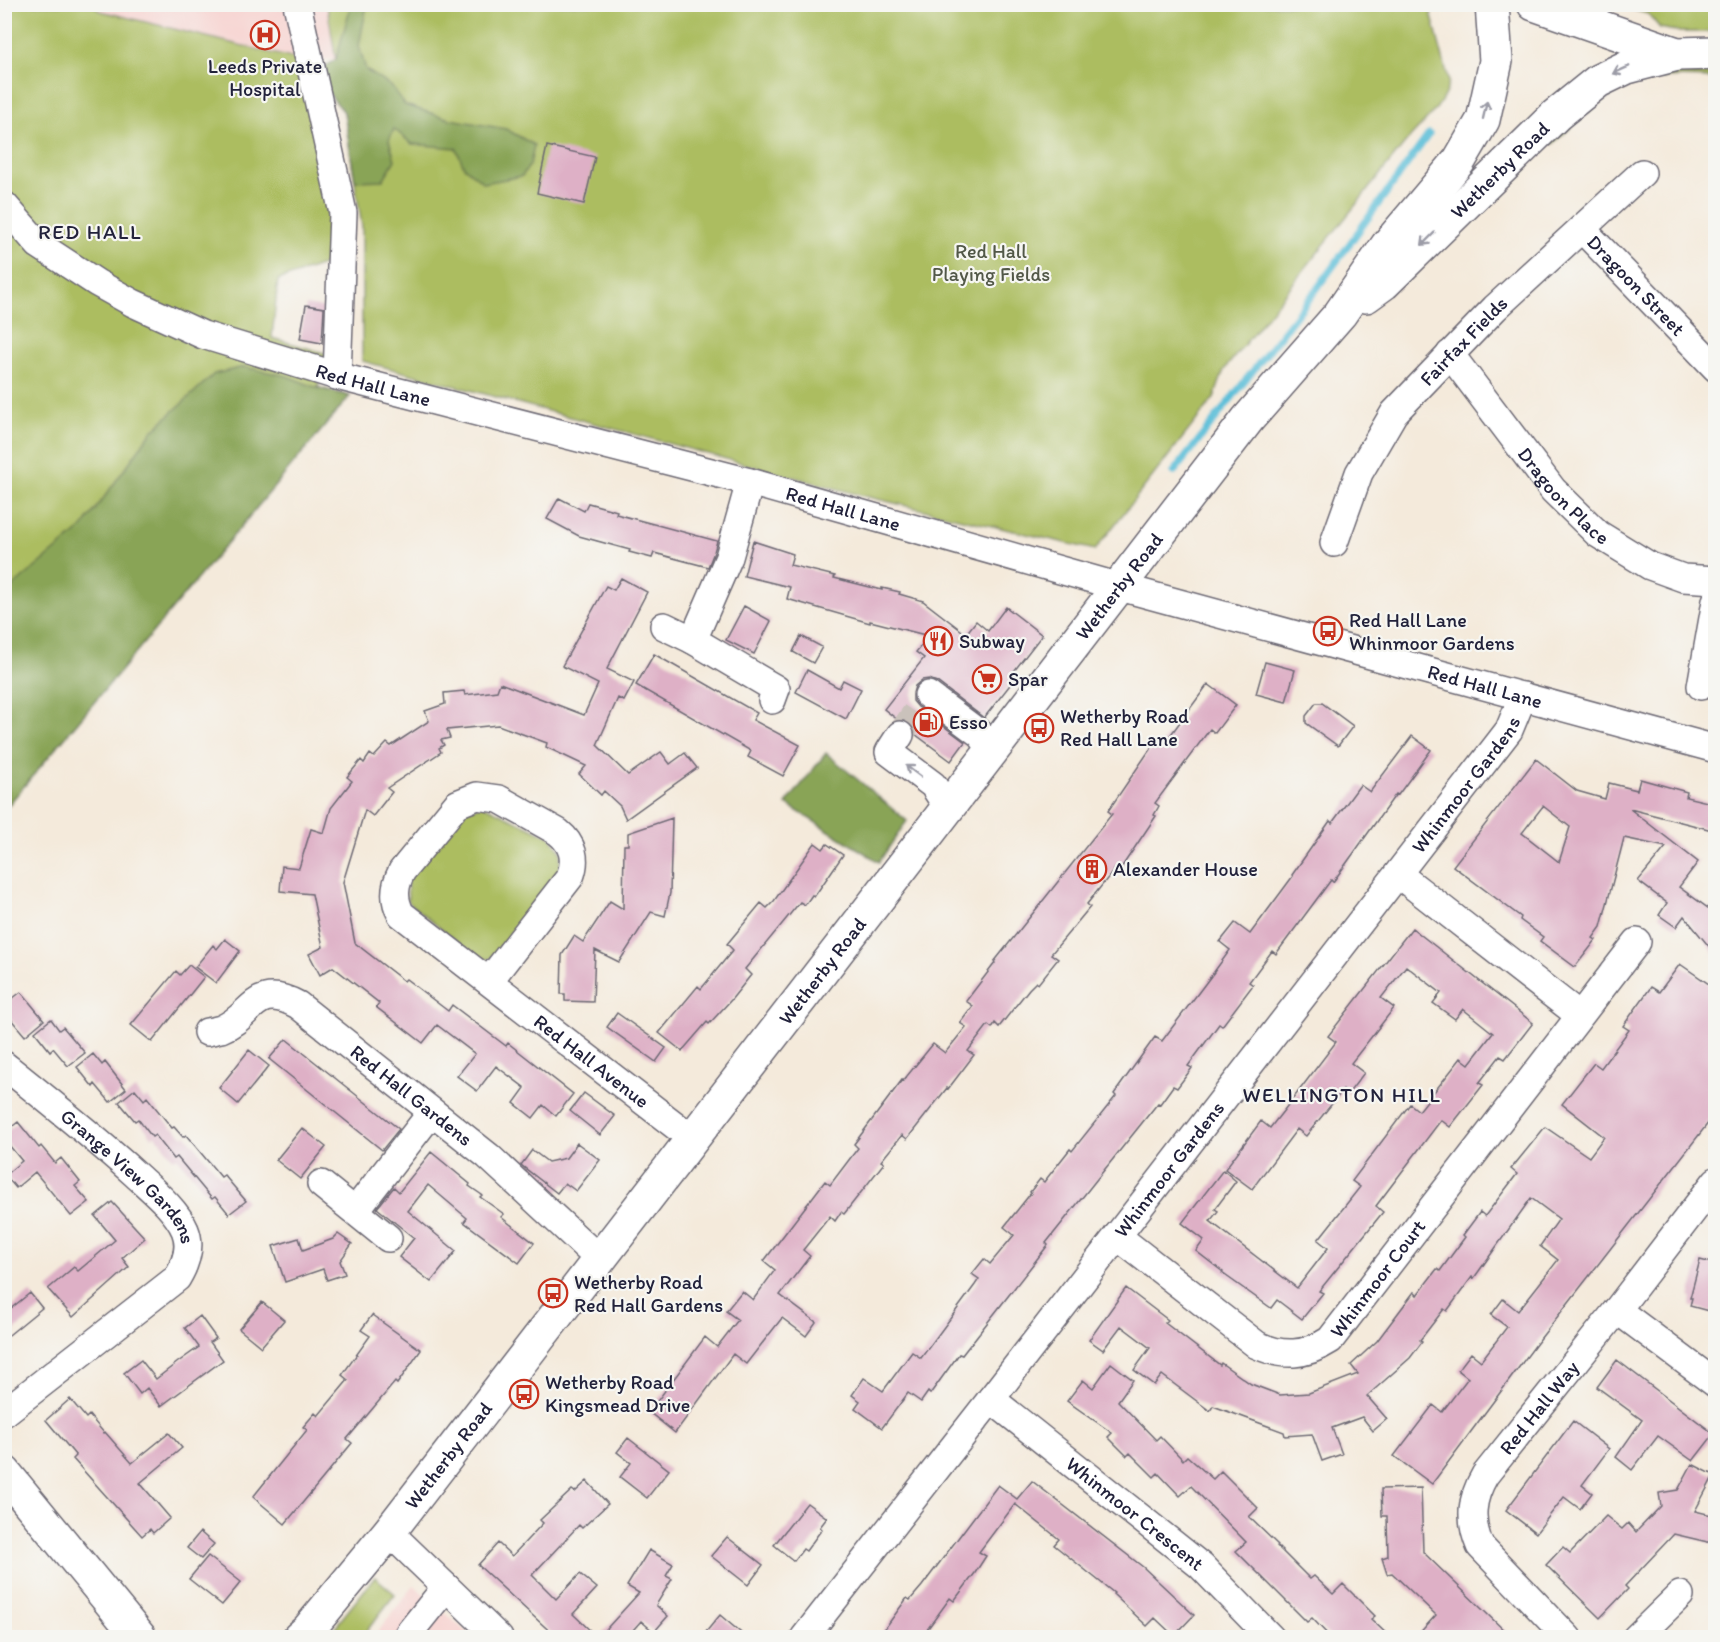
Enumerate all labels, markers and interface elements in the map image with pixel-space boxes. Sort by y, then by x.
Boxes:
hospital icon: Leeds Private Hospital [249,19,281,51]
place label: Leeds Private Hospital [208,54,322,101]
one-way arrow [1612,66,1630,77]
one-way arrow [1480,100,1492,119]
street label: Wetherby Road [1445,116,1554,224]
district label: RED HALL [38,219,142,244]
street label: Dragoon Street [1582,230,1690,341]
one-way arrow [1421,232,1435,247]
park label: Red Hall Playing Fields [932,239,1050,286]
street label: Fairfax Fields [1415,291,1512,391]
street label: Red Hall Lane [313,358,433,412]
street label: Dragoon Place [1513,442,1613,550]
street label: Red Hall Lane [783,481,903,536]
street label: Wetherby Road [1070,528,1168,645]
place label: Red Hall Lane Whinmoor Gardens [1349,608,1515,655]
bus stop icon: Red Hall Lane Whinmoor Gardens [1312,615,1344,647]
restaurant icon: Subway [922,625,954,657]
place label: Subway [959,629,1025,653]
street label: Red Hall Lane [1425,659,1545,713]
supermarket icon: Spar [971,663,1003,695]
place label: Spar [1008,667,1048,691]
place label: Wetherby Road Red Hall Lane [1060,704,1189,751]
fuel station icon: Esso [912,706,944,738]
place label: Esso [949,710,988,734]
bus stop icon: Wetherby Road Red Hall Lane [1023,712,1055,744]
street label: Whinmoor Gardens [1406,713,1525,858]
one-way arrow [906,764,922,777]
building icon: Alexander House [1076,853,1108,885]
place label: Alexander House [1113,857,1258,881]
street label: Wetherby Road [773,912,871,1029]
street label: Red Hall Avenue [529,1009,654,1113]
street label: Red Hall Gardens [346,1039,477,1151]
district label: WELLINGTON HILL [1243,1082,1441,1107]
street label: Whinmoor Gardens [1109,1096,1229,1242]
street label: Grange View Gardens [56,1104,200,1245]
street label: Whinmoor Court [1324,1215,1430,1342]
place label: Wetherby Road Red Hall Gardens [574,1270,723,1317]
bus stop icon: Wetherby Road Red Hall Gardens [537,1277,569,1309]
street label: Red Hall Way [1494,1355,1584,1459]
place label: Wetherby Road Kingsmead Drive [545,1370,690,1417]
bus stop icon: Wetherby Road Kingsmead Drive [508,1378,540,1410]
street label: Wetherby Road [399,1397,497,1514]
street label: Whinmoor Crescent [1061,1451,1209,1576]

